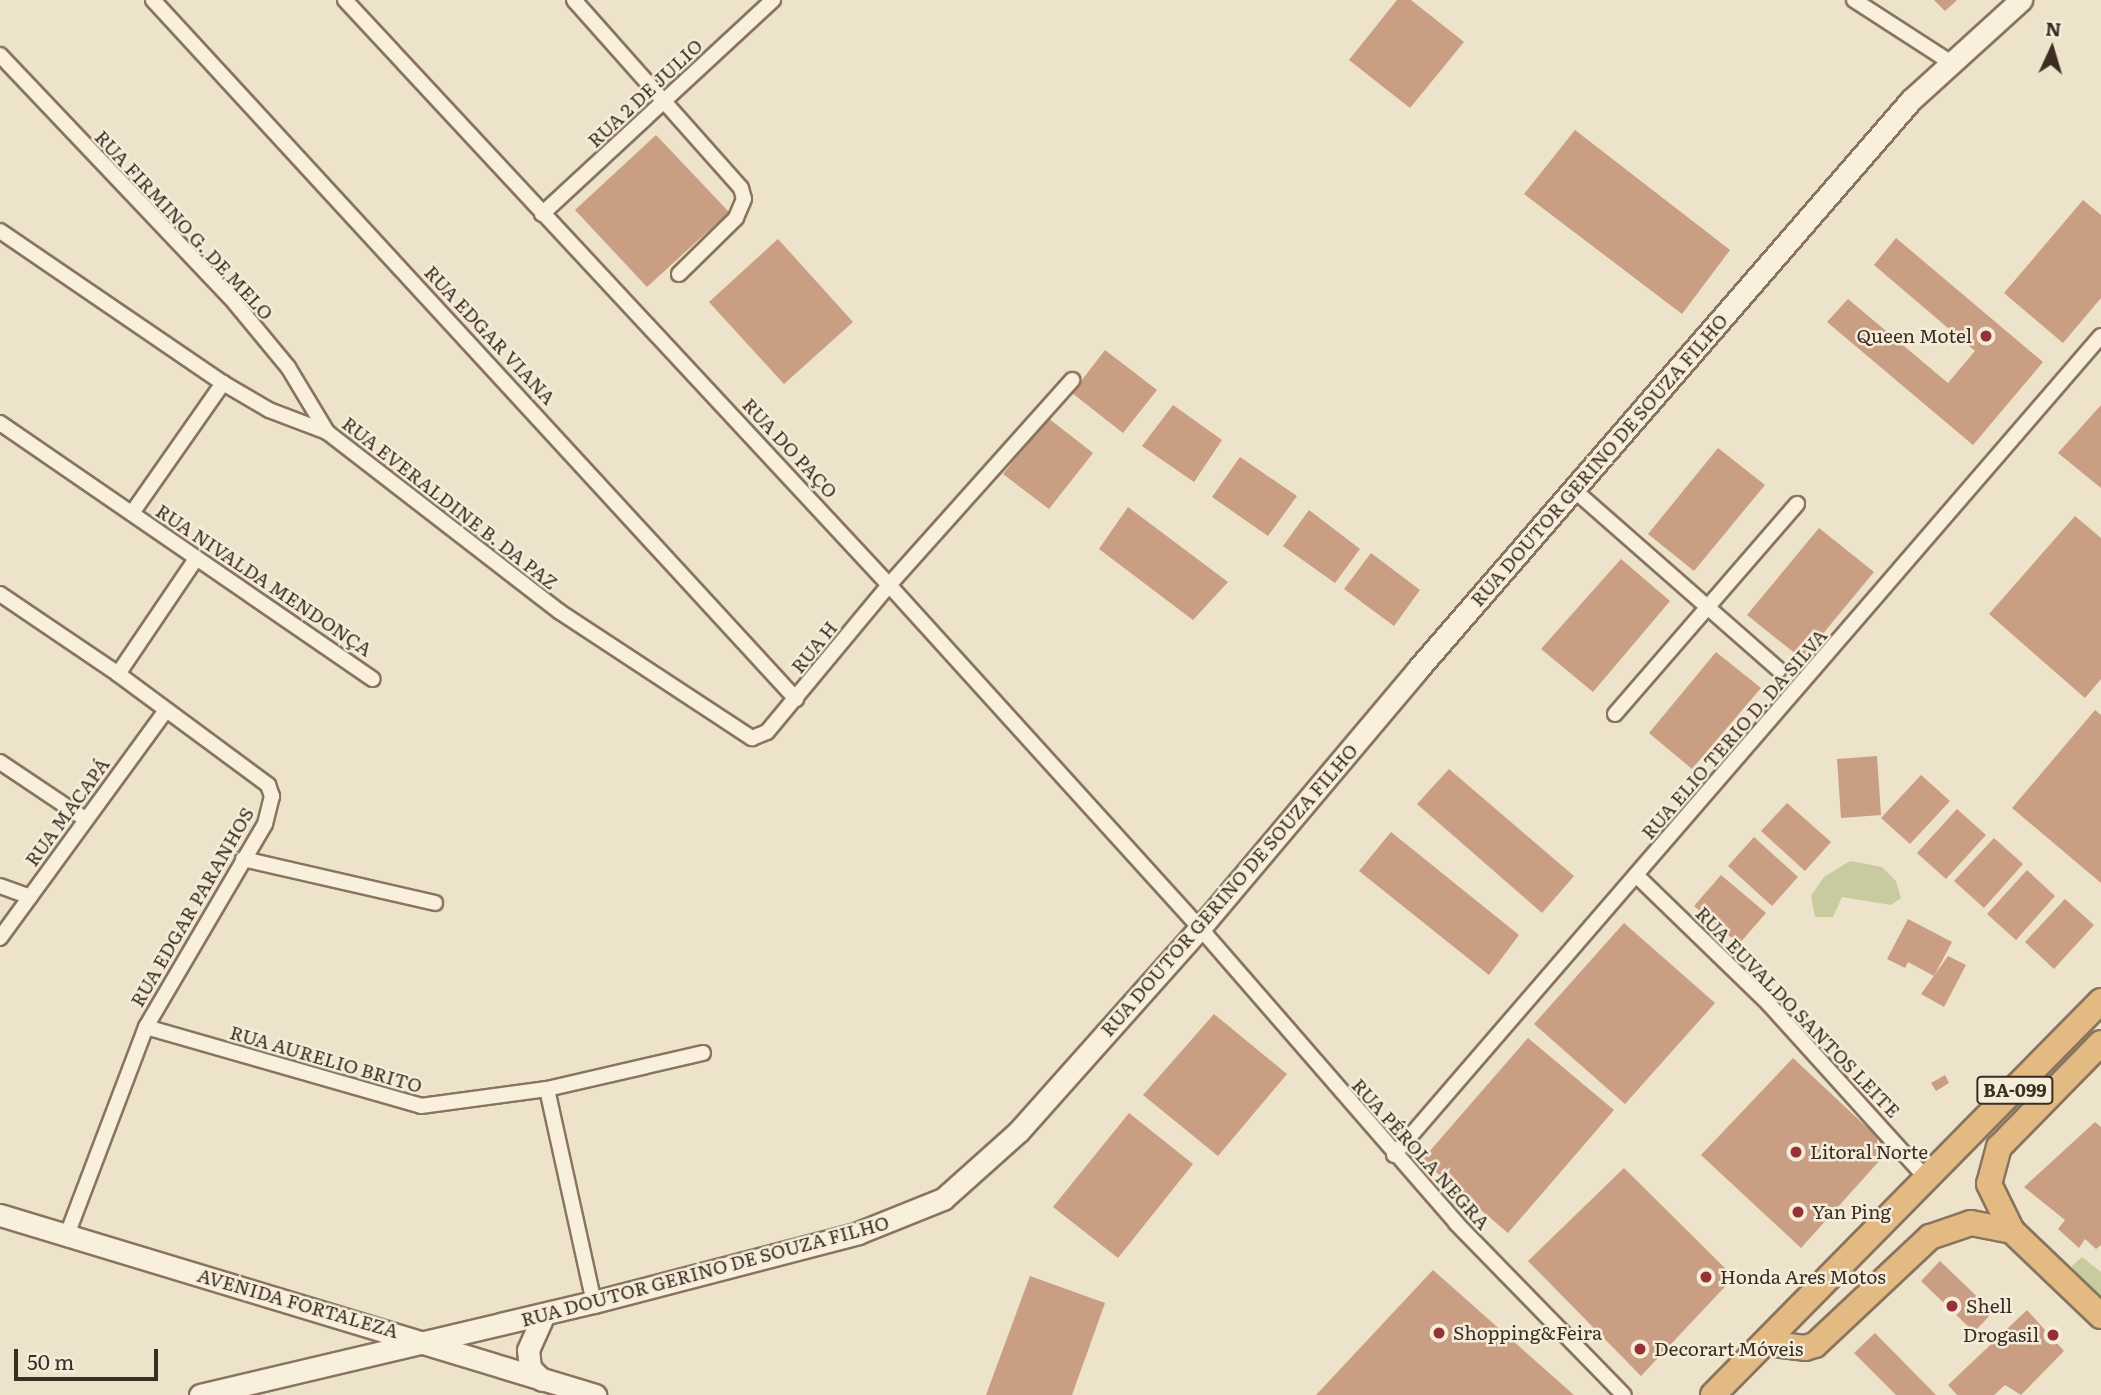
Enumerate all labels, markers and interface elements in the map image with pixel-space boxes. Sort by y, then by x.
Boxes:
north arrow [2017,14,2087,84]
text: N [2045,14,2062,43]
street label: RUA 2 DE JULIO [583,34,707,152]
street label: RUA FIRMINO G. DE MELO [90,126,278,324]
street label: RUA EDGAR VIANA [420,261,560,409]
street label: RUA DOUTOR GERINO DE SOUZA FILHO [1466,309,1732,611]
place label: Queen Motel [1857,325,1972,347]
marker: Queen Motel [1978,328,1994,344]
street label: RUA DO PAÇO [738,393,842,503]
street label: RUA EVERALDINE B. DA PAZ [338,412,562,594]
street label: RUA NIVALDA MENDONÇA [152,499,376,661]
street label: RUA H [786,616,842,678]
street label: RUA ELIO TERIO D. DA SILVA [1637,624,1831,844]
street label: RUA DOUTOR GERINO DE SOUZA FILHO [1096,739,1362,1041]
street label: RUA MACAPÁ [20,753,114,871]
street label: RUA EDGAR PARANHOS [126,803,258,1011]
street label: RUA EUVALDO SANTOS LEITE [1691,902,1905,1122]
street label: RUA AURELIO BRITO [227,1021,425,1097]
street label: RUA PÉROLA NEGRA [1347,1074,1495,1234]
road number: BA-099 [1975,1076,2055,1105]
place label: Litoral Norte [1810,1141,1928,1163]
marker: Litoral Norte [1788,1144,1804,1160]
place label: Yan Ping [1812,1201,1891,1223]
marker: Yan Ping [1790,1204,1806,1220]
street label: RUA DOUTOR GERINO DE SOUZA FILHO [519,1211,891,1331]
street label: AVENIDA FORTALEZA [195,1263,401,1343]
place label: Honda Ares Motos [1720,1266,1886,1288]
marker: Honda Ares Motos [1698,1269,1714,1285]
place label: Shell [1966,1295,2012,1317]
marker: Shell [1944,1298,1960,1314]
place label: Shopping&Feira [1453,1322,1602,1344]
place label: Drogasil [1963,1324,2039,1346]
marker: Shopping&Feira [1431,1325,1447,1341]
marker: Drogasil [2045,1327,2061,1343]
scale bar [18,1336,161,1380]
place label: Decorart Móveis [1654,1338,1803,1360]
marker: Decorart Móveis [1632,1341,1648,1357]
text: 50 m [27,1345,74,1376]

